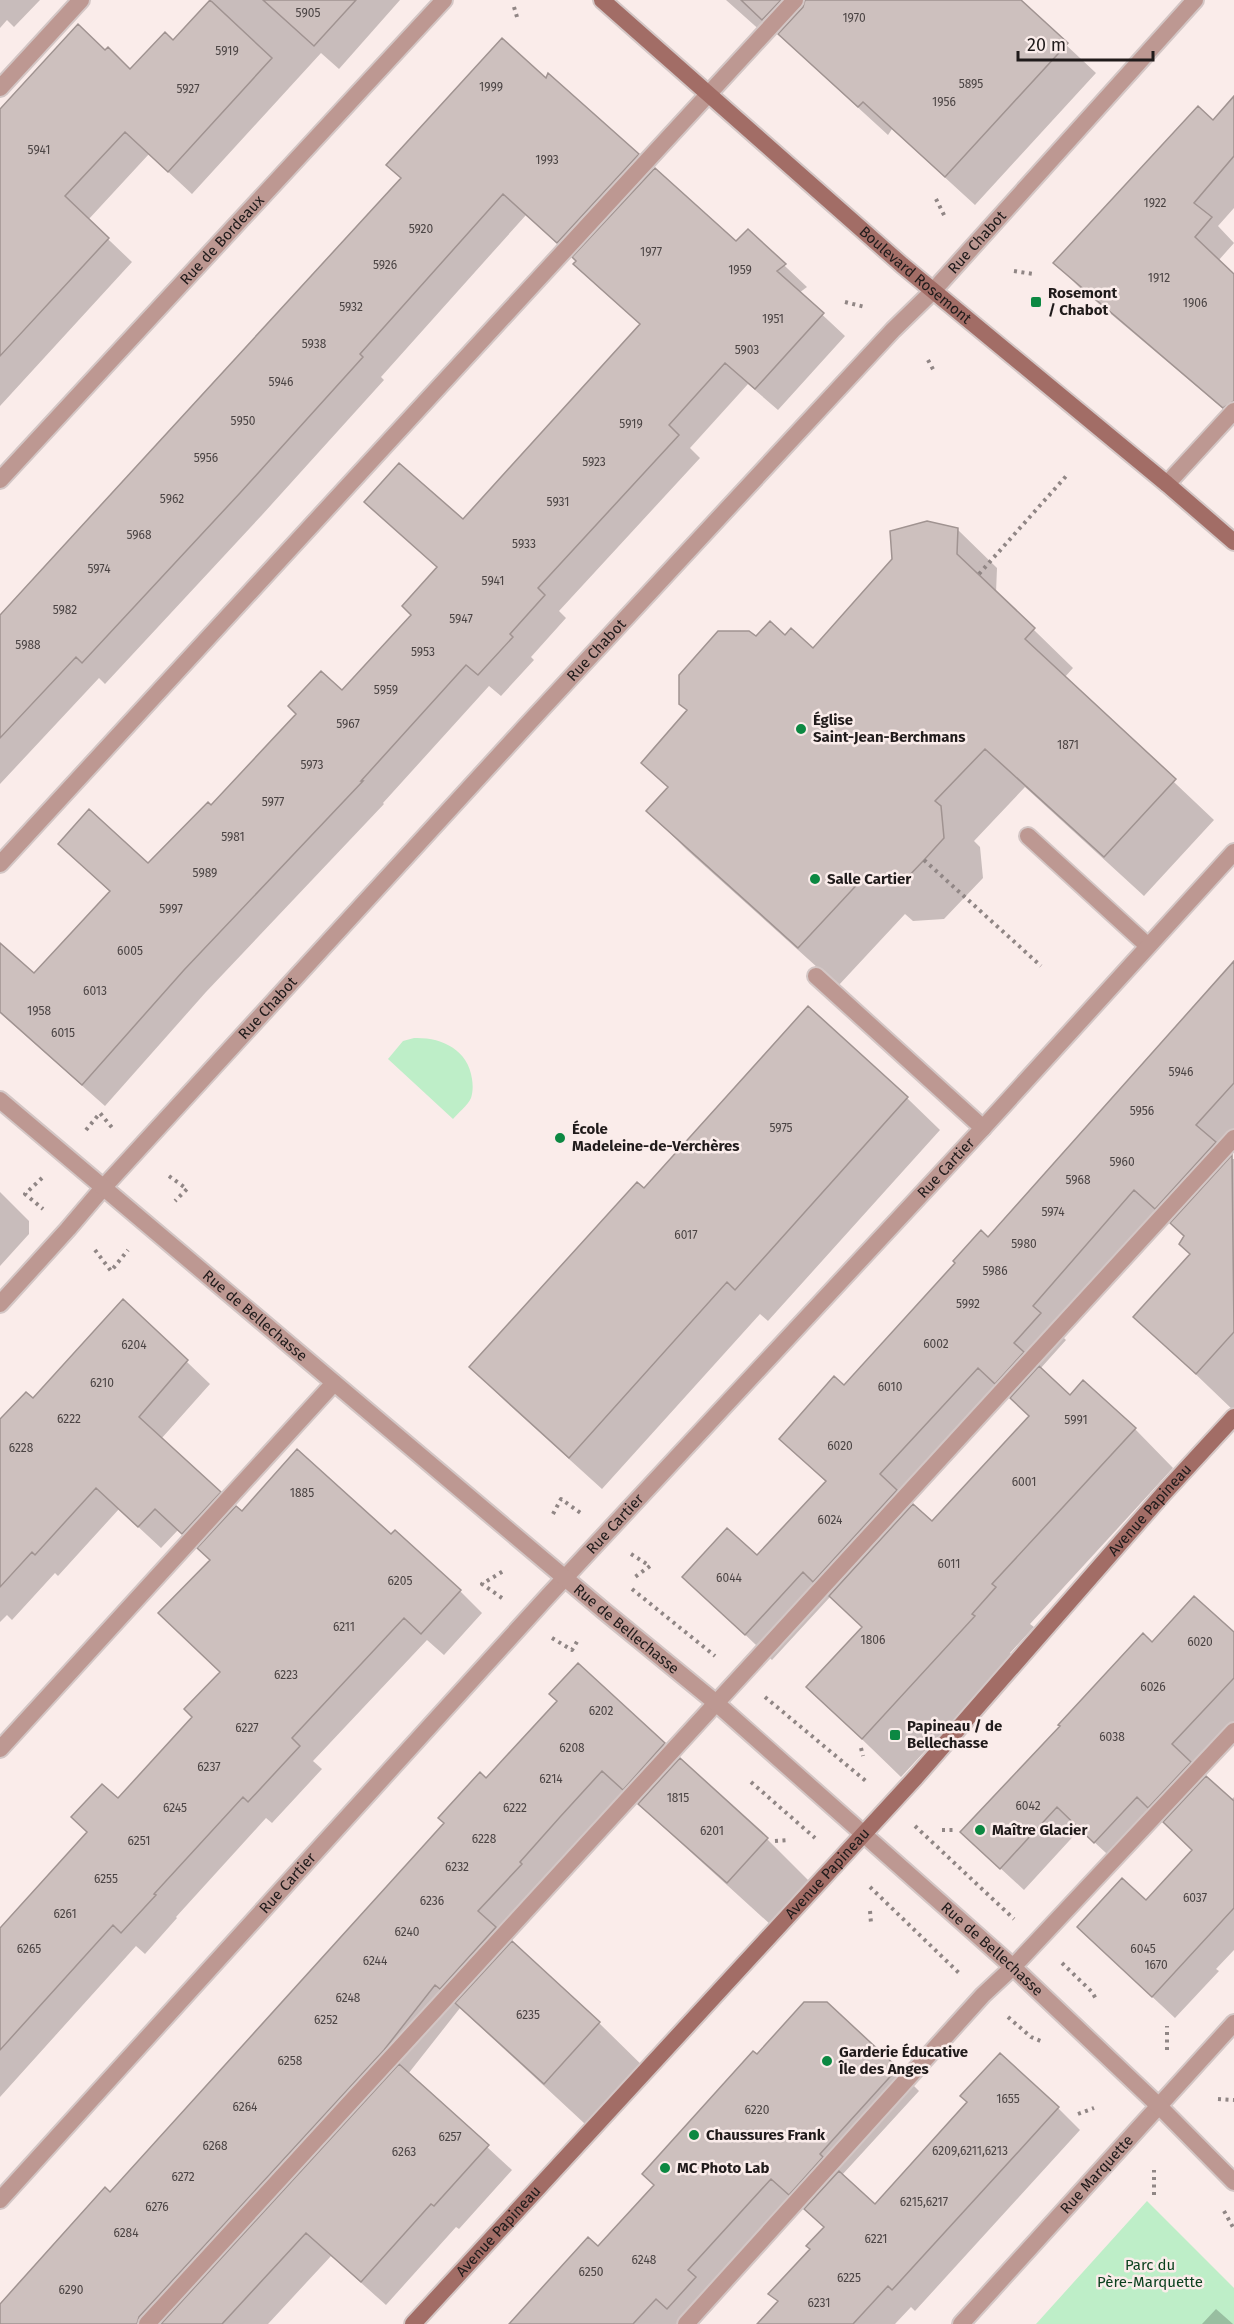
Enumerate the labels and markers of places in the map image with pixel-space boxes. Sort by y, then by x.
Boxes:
place label: Rosemont / Chabot [1048,284,1117,319]
marker: Rosemont / Chabot [1029,295,1043,309]
place label: Église Saint-Jean-Berchmans [813,711,965,746]
marker: Église Saint-Jean-Berchmans [794,722,808,736]
place label: Salle Cartier [827,870,912,888]
marker: Salle Cartier [808,872,822,886]
place label: École Madeleine-de-Verchères [572,1120,740,1155]
marker: École Madeleine-de-Verchères [553,1131,567,1145]
place label: Papineau / de Bellechasse [907,1717,1002,1752]
marker: Papineau / de Bellechasse [888,1728,902,1742]
place label: Maître Glacier [992,1821,1088,1839]
marker: Maître Glacier [973,1823,987,1837]
place label: Garderie Éducative Île des Anges [838,2043,968,2078]
marker: Garderie Éducative Île des Anges [820,2054,834,2068]
place label: Chaussures Frank [706,2126,826,2144]
marker: Chaussures Frank [687,2128,701,2142]
place label: MC Photo Lab [677,2159,770,2177]
marker: MC Photo Lab [658,2161,672,2175]

